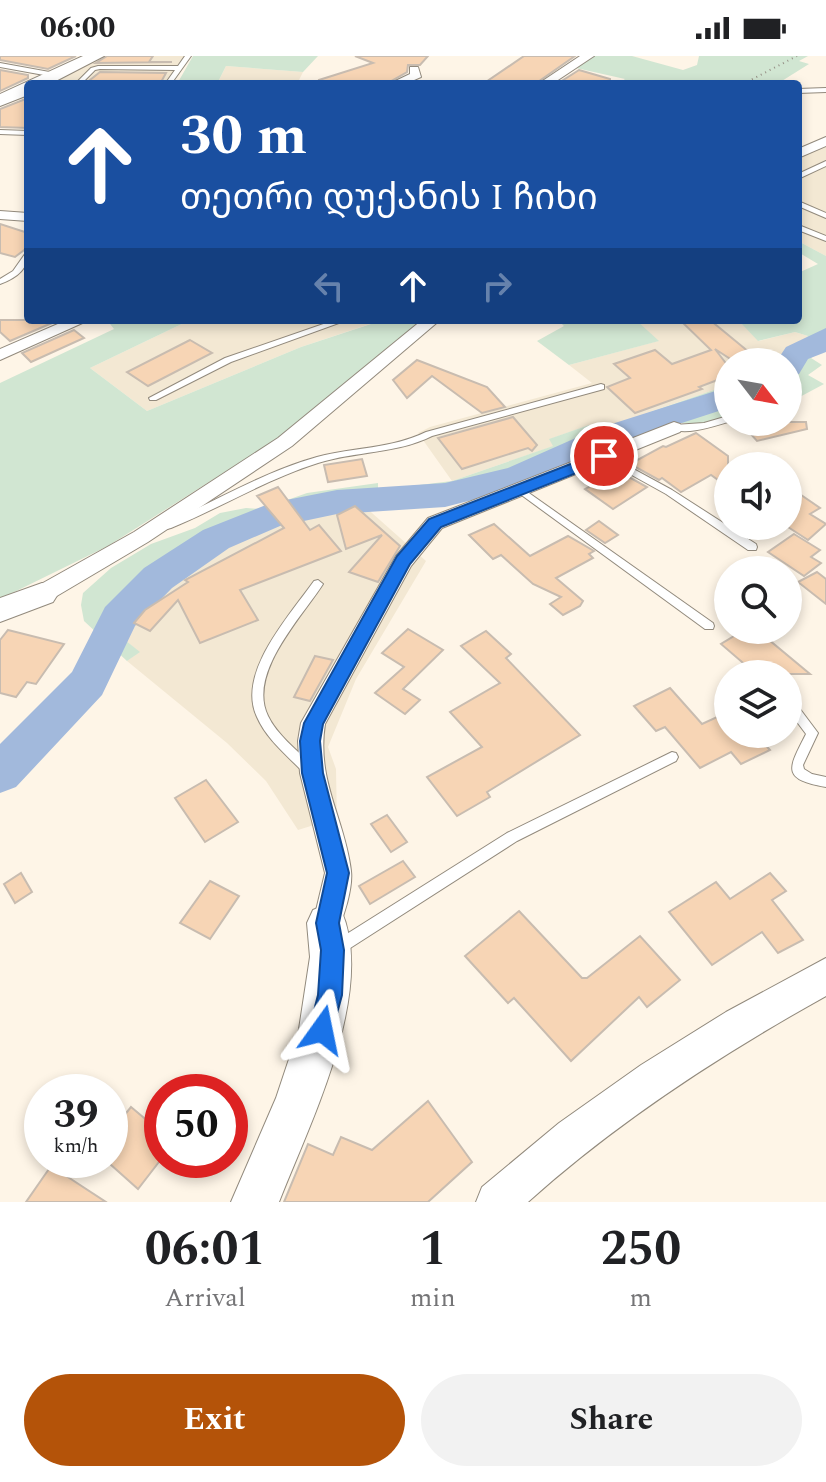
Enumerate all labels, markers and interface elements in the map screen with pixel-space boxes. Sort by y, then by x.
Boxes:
text: 06:00 [40,5,115,51]
text: 30 m [180,94,307,179]
icon: ahead [48,112,152,216]
text: თეთრი დუქანის I ჩიხი [180,171,598,226]
icon: left [307,264,351,308]
icon: ahead [391,264,435,308]
icon: right [475,264,519,308]
north arrow [714,348,802,436]
map controls [714,348,802,748]
pin [570,422,638,490]
icon: arrive [582,434,626,478]
button: sound [714,452,802,540]
button: search [714,556,802,644]
button: layers [714,660,802,748]
position arrow [280,988,364,1072]
speed limit sign: 50 [144,1074,248,1178]
text: 39 [54,1085,98,1146]
text: km/h [54,1131,99,1161]
text: 06:01 [145,1213,265,1286]
text: 1 [419,1213,446,1286]
text: 250 [600,1213,681,1286]
text: Arrival [165,1278,246,1318]
text: min [410,1278,456,1318]
text: m [630,1278,652,1318]
button: Exit [24,1374,405,1466]
button: Share [421,1374,802,1466]

